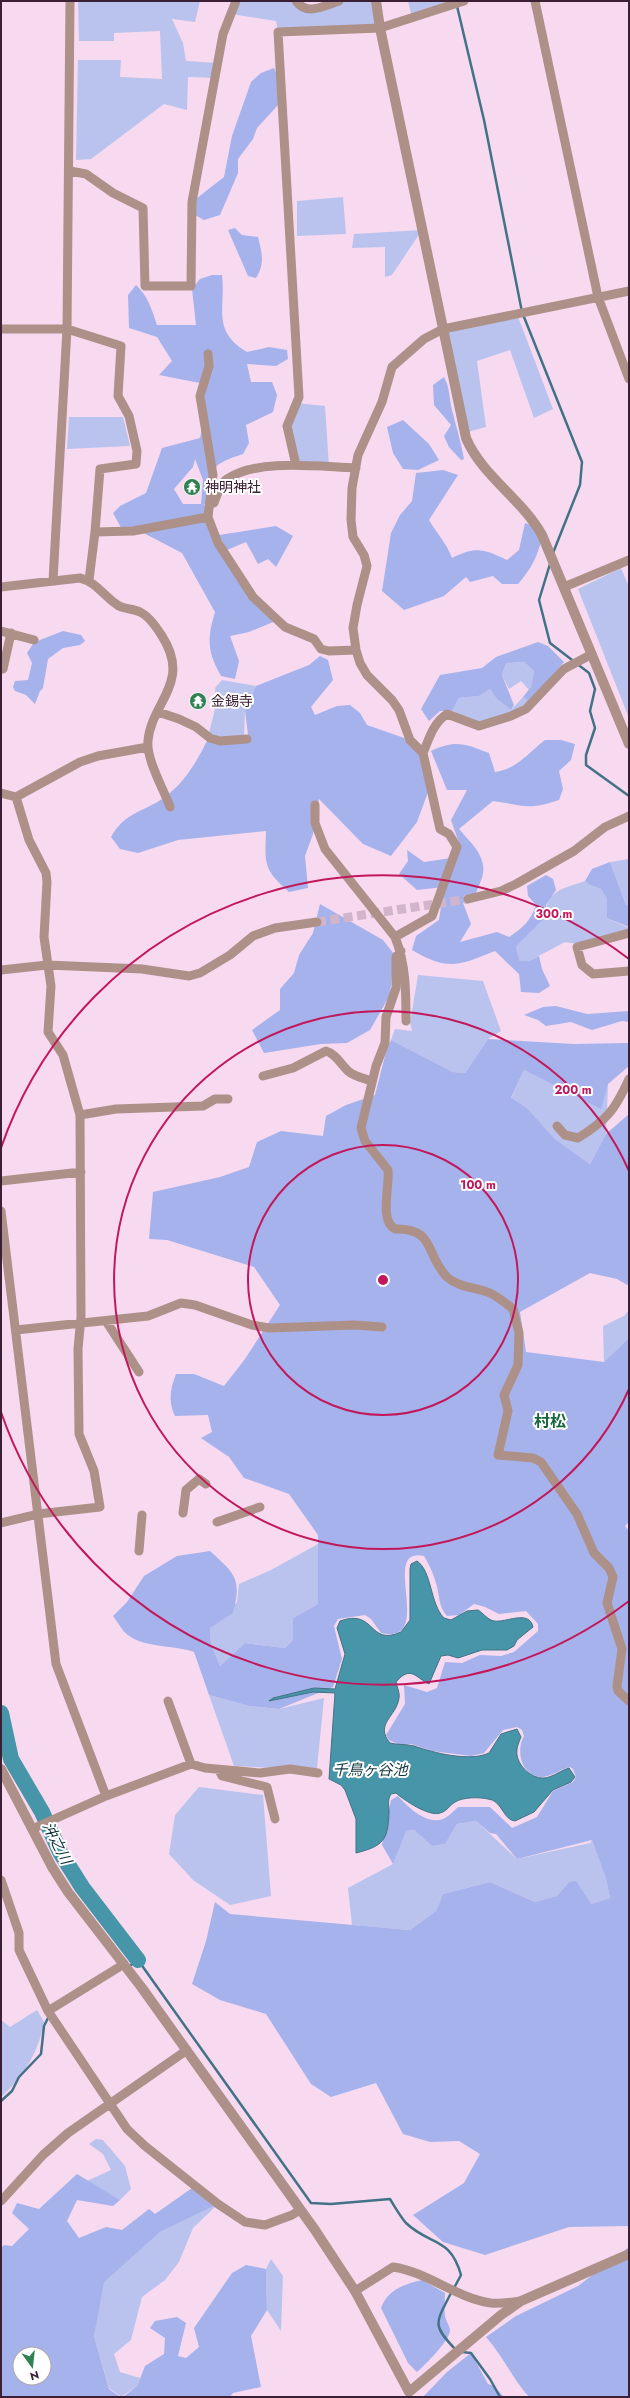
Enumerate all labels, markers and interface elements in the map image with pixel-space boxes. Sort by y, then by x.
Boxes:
temple icon: 神明神社 [182,477,202,497]
place label: 神明神社 [205,477,261,497]
temple icon: 金錫寺 [188,691,208,711]
place label: 金錫寺 [211,691,253,711]
text: 300 m [536,905,573,923]
text: 200 m [554,1081,592,1099]
text: 100 m [460,1176,496,1194]
centre of rings [376,1273,390,1287]
district label: 村松 [534,1410,566,1433]
water label: 千鳥ヶ谷池 [332,1759,409,1781]
water label: 沖之川 [37,1818,78,1870]
north arrow [12,2346,52,2386]
text: N [28,2367,41,2385]

